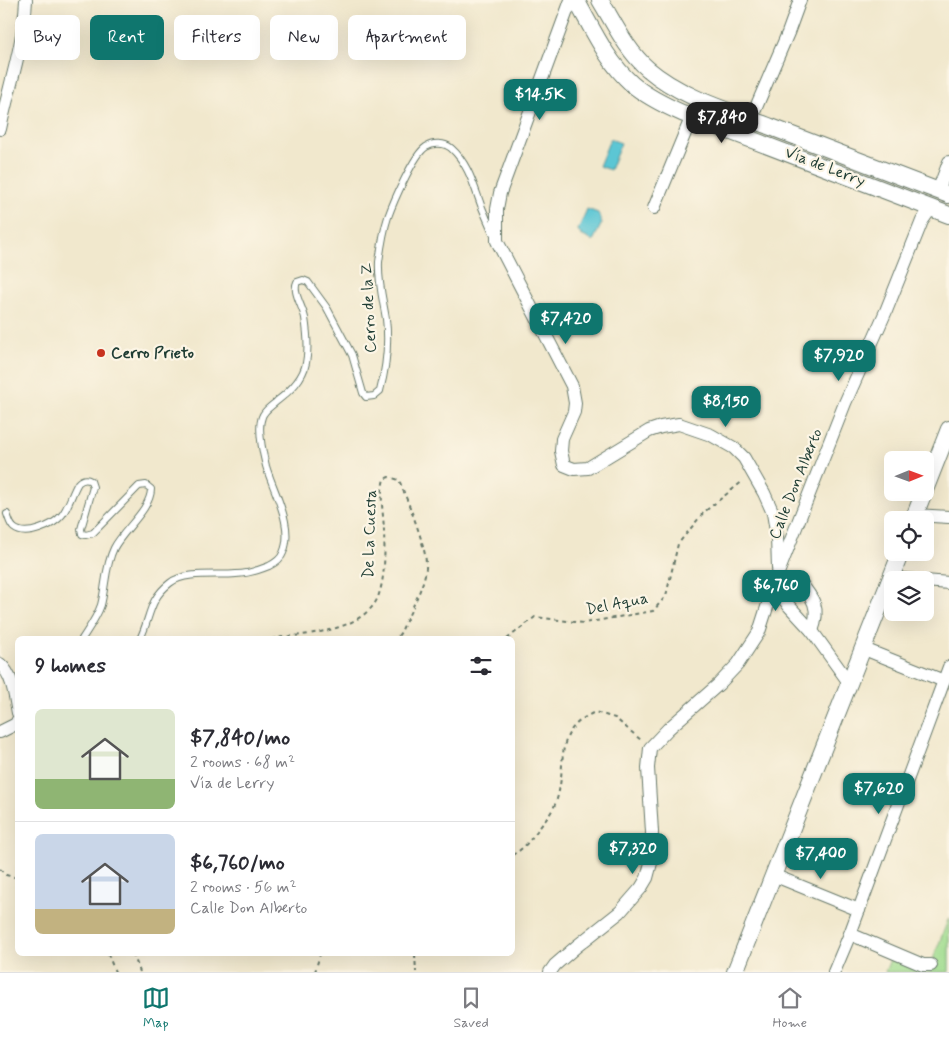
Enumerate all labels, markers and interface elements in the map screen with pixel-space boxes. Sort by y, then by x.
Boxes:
chip: Buy [15,15,80,60]
chip: Rent [90,15,164,60]
chip: Filters [174,15,260,60]
chip: New [270,15,338,60]
chip: Apartment [348,15,466,60]
pin: $14.5K [499,78,581,121]
text: $14.5K [515,84,565,105]
pin: $7,840 [681,102,763,144]
text: $7,840 [697,107,747,128]
street label: Vía de Lerry [782,142,868,192]
street label: Cerro de la Z [356,262,382,354]
pin: $7,420 [525,302,607,345]
text: $7,420 [541,308,591,329]
pin: $7,920 [798,340,880,382]
place label: Cerro Prieto [111,343,194,364]
text: $7,920 [814,345,864,366]
marker: Cerro Prieto [95,347,107,359]
pin: $8,150 [685,386,767,428]
text: $8,150 [703,391,749,412]
street label: Calle Don Alberto [764,425,828,542]
north arrow [884,451,934,501]
map controls [884,451,934,621]
street label: De La Cuesta [358,489,382,579]
button: locate [884,511,934,561]
pin: $6,760 [735,570,817,612]
button: layers [884,571,934,621]
text: $6,760 [753,575,799,596]
street label: Del Aqua [584,588,650,620]
text: 9 homes [35,652,106,680]
icon: filters [467,652,495,680]
text: $7,840/mo [190,724,290,752]
icon: home [75,729,135,789]
text: 2 rooms · 68 m² [190,752,295,773]
pin: $7,620 [838,772,920,815]
text: Vía de Lerry [190,773,274,794]
text: $7,620 [854,778,904,799]
pin: $7,320 [592,832,674,875]
text: $7,320 [609,838,657,859]
pin: $7,400 [780,838,862,880]
text: $7,400 [796,843,846,864]
text: $6,760/mo [190,849,285,877]
icon: home [75,854,135,914]
text: 2 rooms · 56 m² [190,877,297,898]
text: Calle Don Alberto [190,898,307,919]
tab: Map [142,984,170,1032]
tab: Saved [453,984,489,1032]
tab: Home [772,984,807,1032]

